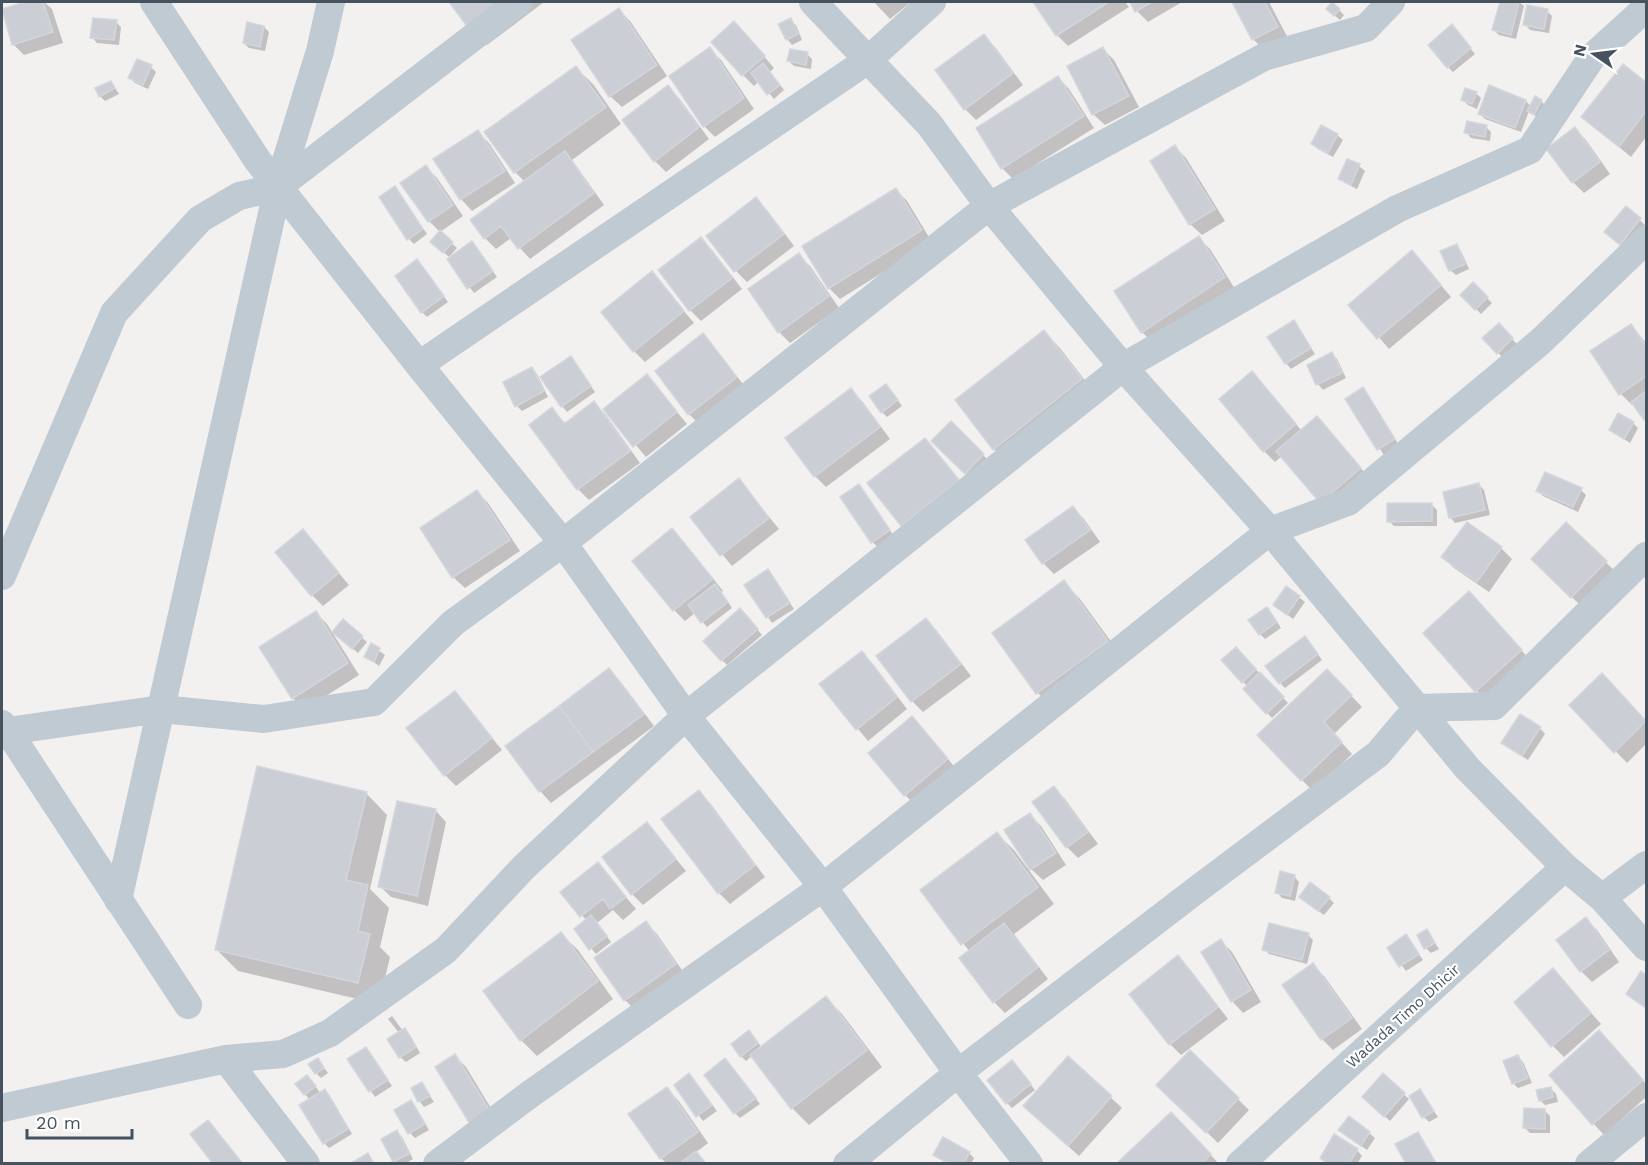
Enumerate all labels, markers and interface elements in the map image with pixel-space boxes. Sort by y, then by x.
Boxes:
north arrow [1564,24,1624,84]
text: N [1569,42,1591,59]
street label: Wadada Timo Dhicir [1343,960,1463,1072]
scale bar [27,1102,132,1140]
text: 20 m [36,1112,81,1133]

